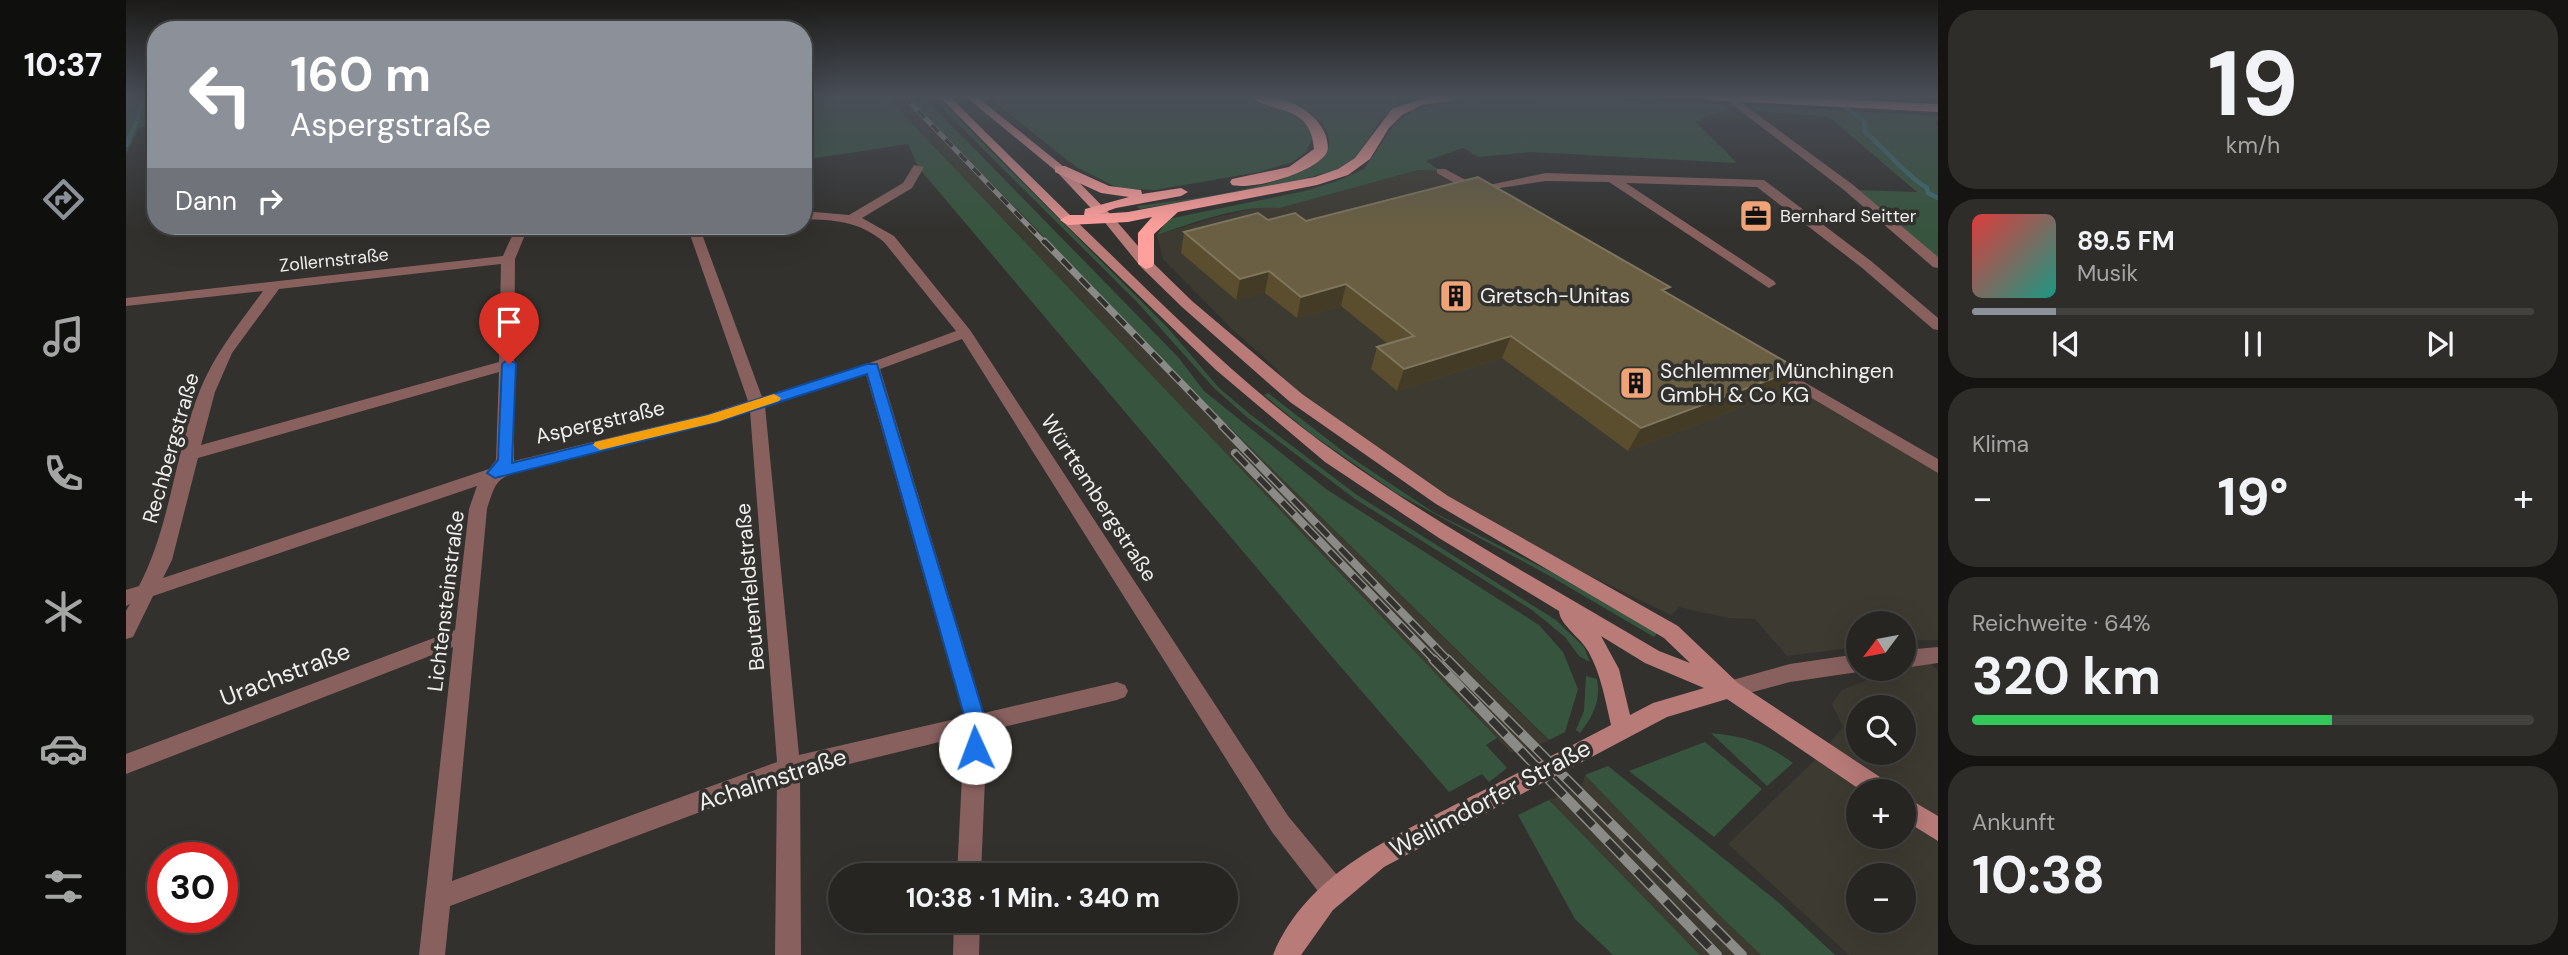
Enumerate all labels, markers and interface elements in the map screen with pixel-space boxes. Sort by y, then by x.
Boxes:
text: 19 [2208,25,2298,143]
text: 160 m [290,42,431,106]
text: 10:37 [24,44,102,86]
icon: left [175,49,266,140]
text: Aspergstraße [290,104,491,146]
text: km/h [2226,130,2280,160]
icon: directions [39,175,88,224]
icon: right [251,182,289,220]
text: Dann [175,184,237,218]
office icon: Bernhard Seitter [1737,197,1775,235]
place label: Bernhard Seitter [1780,204,1917,228]
text: 89.5 FM [2077,224,2175,258]
street label: Zollernstraße [278,242,390,278]
text: Musik [2077,258,2138,288]
building icon: Gretsch-Unitas [1437,277,1475,315]
place label: Gretsch-Unitas [1480,282,1630,310]
pin [479,292,539,364]
icon: arrive [490,303,528,341]
icon: music [39,312,88,361]
icon: previous [2047,325,2085,363]
icon: pause [2234,325,2272,363]
icon: next [2421,325,2459,363]
place label: Schlemmer Münchingen GmbH & Co KG [1660,357,1894,409]
building icon: Schlemmer Münchingen GmbH & Co KG [1617,364,1655,402]
street label: Rechbergstraße [136,369,206,526]
street label: Aspergstraße [533,394,667,450]
street label: Württembergstraße [1034,409,1164,587]
text: Klima [1972,429,2029,459]
icon: phone [39,449,88,498]
text: 19° [2218,463,2288,531]
text: − [1972,473,1993,523]
text: + [2513,473,2534,523]
street label: Beutenfeldstraße [729,502,771,672]
street label: Lichtensteinstraße [421,509,471,693]
icon: climate [39,587,88,636]
text: Reichweite · 64% [1972,608,2151,638]
north arrow [1846,611,1916,681]
map controls [1846,611,1916,933]
street label: Urachstraße [215,635,355,713]
text: 320 km [1972,642,2161,710]
button: search [1846,695,1916,765]
position arrow [938,711,1012,785]
icon: car [39,724,88,773]
street label: Weilimdorfer Straße [1384,732,1596,864]
street label: Achalmstraße [694,740,850,818]
button: + [1846,779,1916,849]
text: Ankunft [1972,807,2055,837]
text: 10:38 [1972,841,2105,909]
speed limit sign: 30 [147,842,238,933]
icon: filters [39,862,88,911]
button: − [1846,863,1916,933]
text: 10:38 · 1 Min. · 340 m [906,881,1160,915]

